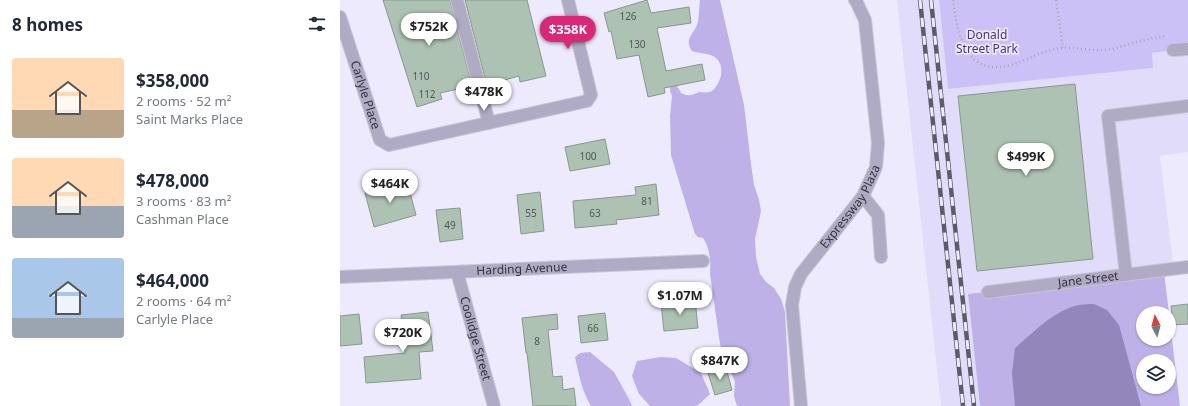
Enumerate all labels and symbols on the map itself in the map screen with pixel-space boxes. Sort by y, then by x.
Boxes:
house number: 126 [619,9,637,23]
pin: $752K [401,13,457,47]
pin: $358K [540,16,596,50]
park label: Donald Street Park [956,26,1019,57]
house number: 130 [628,37,646,51]
street label: Carlyle Place [347,58,385,132]
house number: 110 [412,69,430,83]
pin: $478K [456,78,512,112]
house number: 112 [418,87,436,101]
pin: $499K [998,143,1054,177]
house number: 100 [579,149,597,163]
street label: Expressway Plaza [816,162,884,252]
pin: $464K [362,170,418,204]
house number: 81 [641,194,653,208]
house number: 55 [525,206,537,220]
house number: 63 [589,206,601,220]
house number: 49 [444,218,456,232]
street label: Harding Avenue [476,258,568,279]
street label: Jane Street [1056,267,1120,291]
pin: $1.07M [647,282,713,316]
street label: Coolidge Street [456,294,496,383]
north arrow [1136,306,1176,346]
pin: $720K [375,319,431,353]
house number: 66 [587,321,599,335]
house number: 8 [534,334,540,348]
pin: $847K [692,347,748,381]

